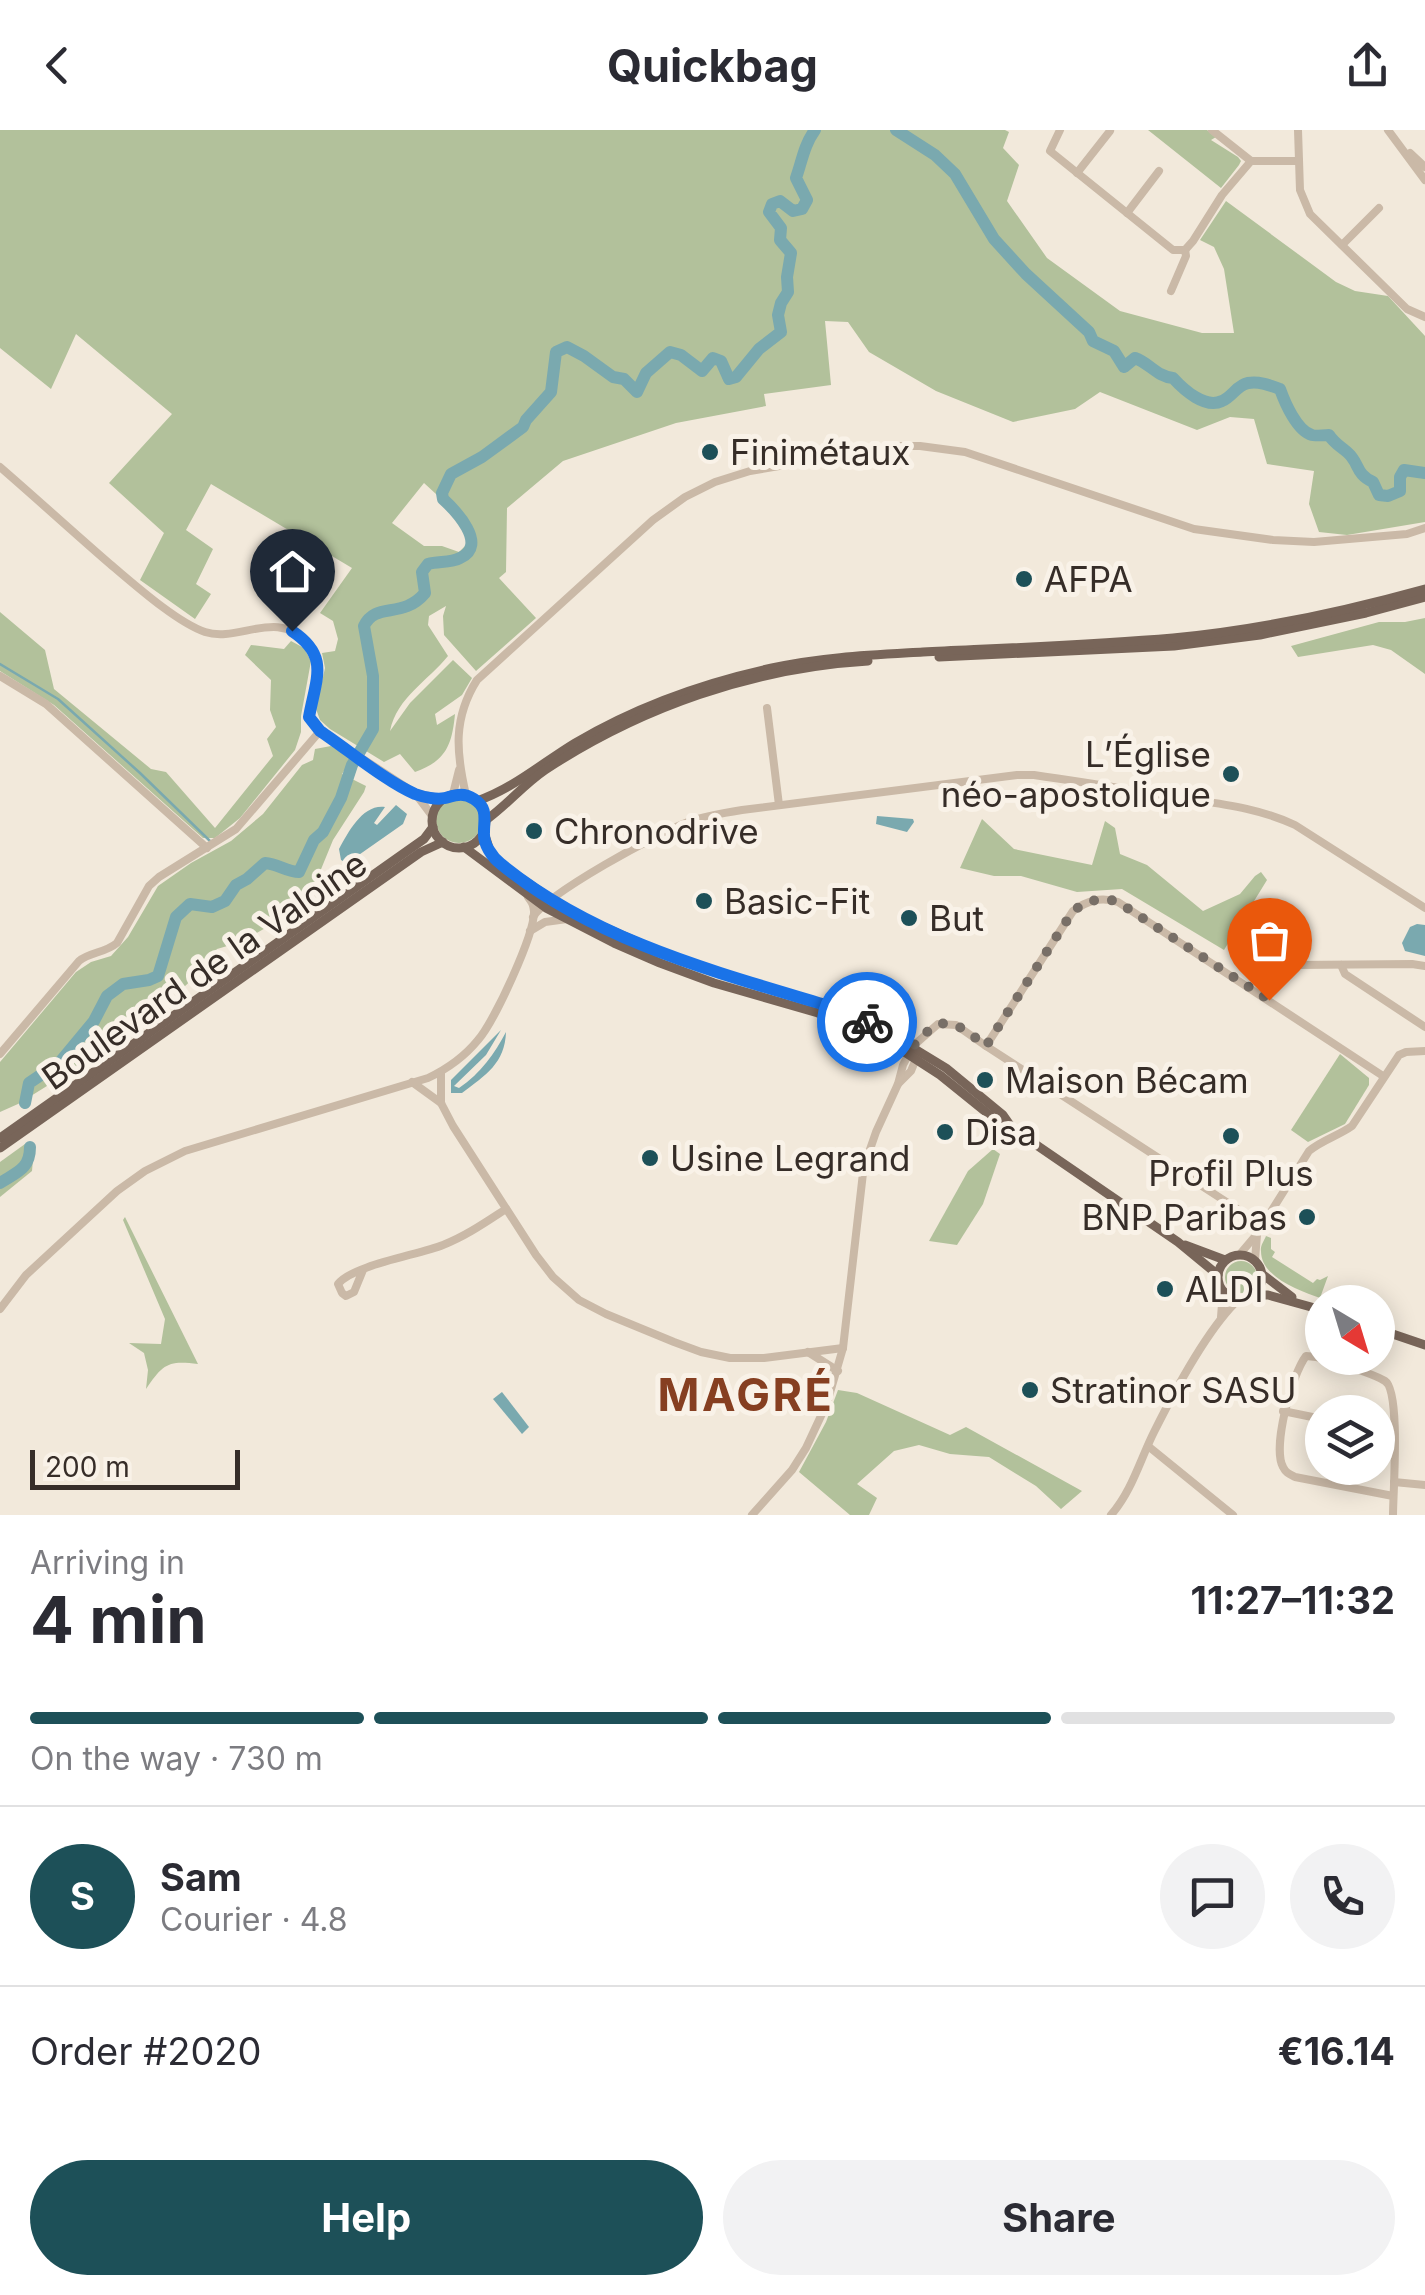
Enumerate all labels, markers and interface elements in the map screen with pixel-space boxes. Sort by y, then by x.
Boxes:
icon: back [30,38,85,93]
text: Quickbag [607,38,818,93]
icon: share [1340,38,1395,93]
place label: Finimétaux [730,431,910,473]
marker: Finimétaux [699,441,721,463]
pin [250,529,335,632]
icon: home [265,544,320,599]
place label: AFPA [1044,558,1133,600]
marker: AFPA [1013,568,1035,590]
place label: L’Église néo-apostolique [941,733,1211,815]
marker: L’Église néo-apostolique [1220,763,1242,785]
place label: Chronodrive [554,810,759,852]
marker: Chronodrive [523,820,545,842]
street label: Boulevard de la Valoine [34,842,374,1098]
place label: Basic-Fit [724,880,870,922]
marker: Basic-Fit [693,890,715,912]
place label: But [929,897,984,939]
pin [1227,898,1312,1001]
marker: But [898,907,920,929]
icon: bag [1242,913,1297,968]
courier [817,972,917,1072]
icon: bike [840,995,895,1050]
place label: Maison Bécam [1005,1059,1249,1101]
marker: Maison Bécam [974,1069,996,1091]
place label: Disa [965,1111,1037,1153]
marker: Disa [934,1121,956,1143]
marker: Profil Plus [1220,1125,1242,1147]
place label: Usine Legrand [670,1137,911,1179]
marker: Usine Legrand [639,1147,661,1169]
place label: Profil Plus [1148,1152,1314,1194]
place label: BNP Paribas [1081,1196,1287,1238]
marker: BNP Paribas [1296,1206,1318,1228]
place label: ALDI [1185,1268,1264,1310]
marker: ALDI [1154,1278,1176,1300]
north arrow [1305,1285,1395,1375]
map controls [1305,1285,1395,1485]
district label: MAGRÉ [658,1367,834,1422]
place label: Stratinor SASU [1050,1369,1296,1411]
marker: Stratinor SASU [1019,1379,1041,1401]
button: layers [1305,1395,1395,1485]
scale bar [30,1445,240,1490]
text: 200 m [45,1450,130,1484]
text: Arriving in [30,1543,185,1582]
text: 11:27–11:32 [1191,1577,1395,1623]
text: 4 min [30,1580,207,1659]
text: On the way · 730 m [30,1739,323,1778]
button: chat [1160,1844,1265,1949]
button: phone [1290,1844,1395,1949]
text: Sam [160,1854,242,1900]
text: S [70,1873,95,1919]
text: Courier · 4.8 [160,1900,348,1939]
text: Order #2020 [30,2028,262,2074]
text: €16.14 [1278,2028,1395,2074]
button: Help [30,2160,703,2275]
button: Share [723,2160,1395,2275]

